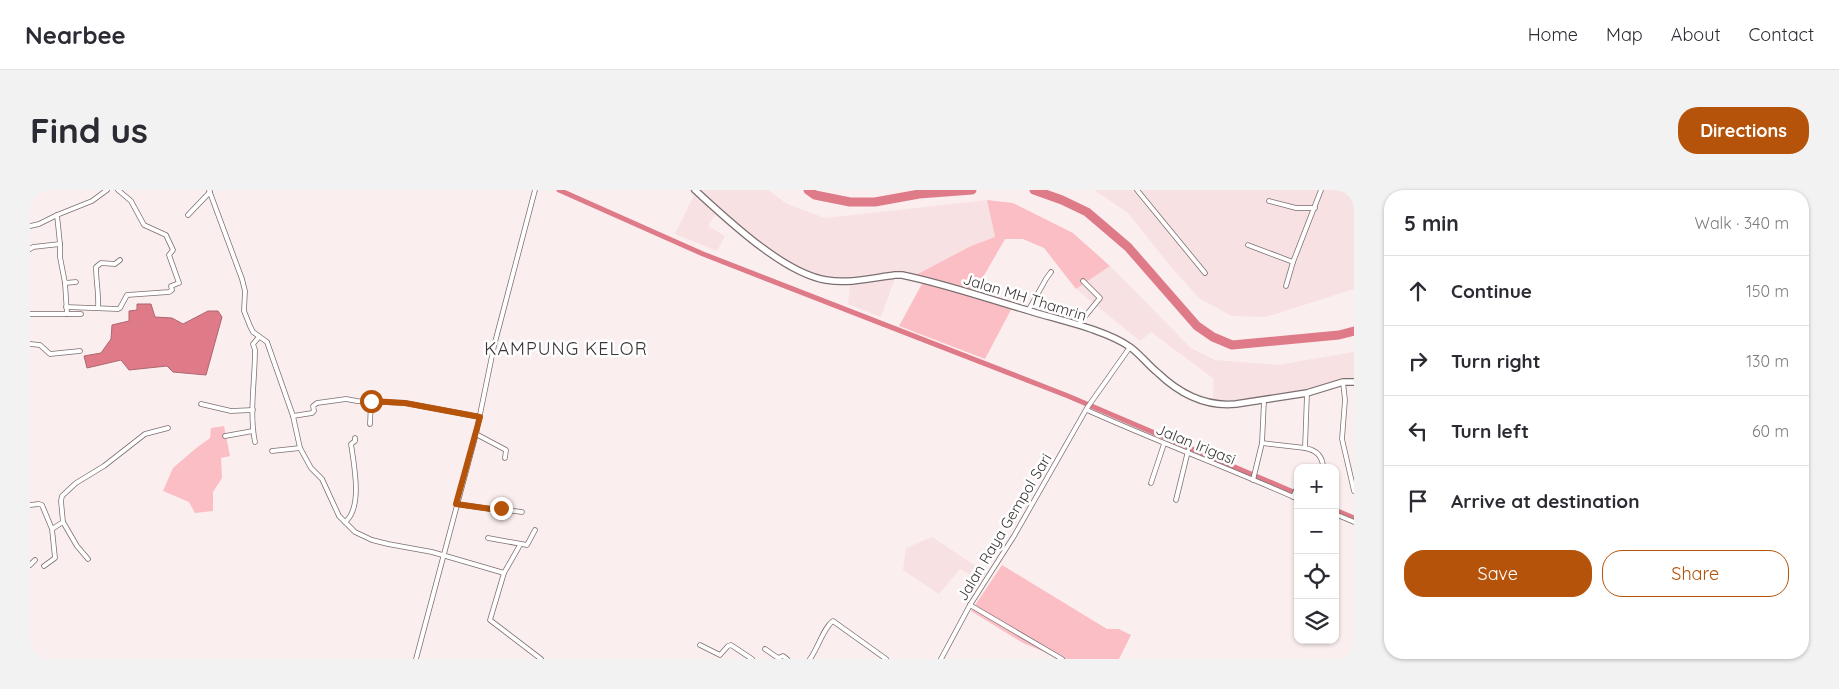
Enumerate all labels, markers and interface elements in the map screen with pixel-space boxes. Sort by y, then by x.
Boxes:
text: Nearbee [25,20,126,50]
text: Home [1528,23,1578,46]
text: Map [1606,23,1643,46]
text: About [1671,23,1721,46]
text: Contact [1749,23,1814,46]
button: Directions [1678,107,1809,154]
text: Find us [30,108,148,152]
text: 5 min [1404,210,1459,236]
text: Walk · 340 m [1695,213,1789,233]
street label: Jalan MH Thamrin [961,269,1089,325]
icon: ahead [1404,277,1432,305]
text: Continue [1451,279,1532,303]
text: 150 m [1746,281,1789,301]
district label: KAMPUNG KELOR [484,337,648,360]
icon: right [1404,347,1432,375]
text: Turn right [1451,349,1540,373]
text: 130 m [1746,351,1789,371]
route start [360,390,383,413]
icon: left [1404,417,1432,445]
street label: Jalan Irigasi [1153,419,1239,469]
text: Turn left [1451,419,1529,443]
text: 60 m [1752,421,1789,441]
street label: Jalan Raya Gempol Sari [952,450,1056,604]
map controls [1294,464,1339,644]
button: + [1294,464,1339,509]
icon: arrive [1404,487,1432,515]
text: Arrive at destination [1451,489,1640,513]
route end [490,497,513,520]
button: − [1294,509,1339,554]
button: Save [1404,550,1592,597]
button: Share [1602,550,1789,597]
button: locate [1294,554,1339,599]
button: layers [1294,599,1339,644]

